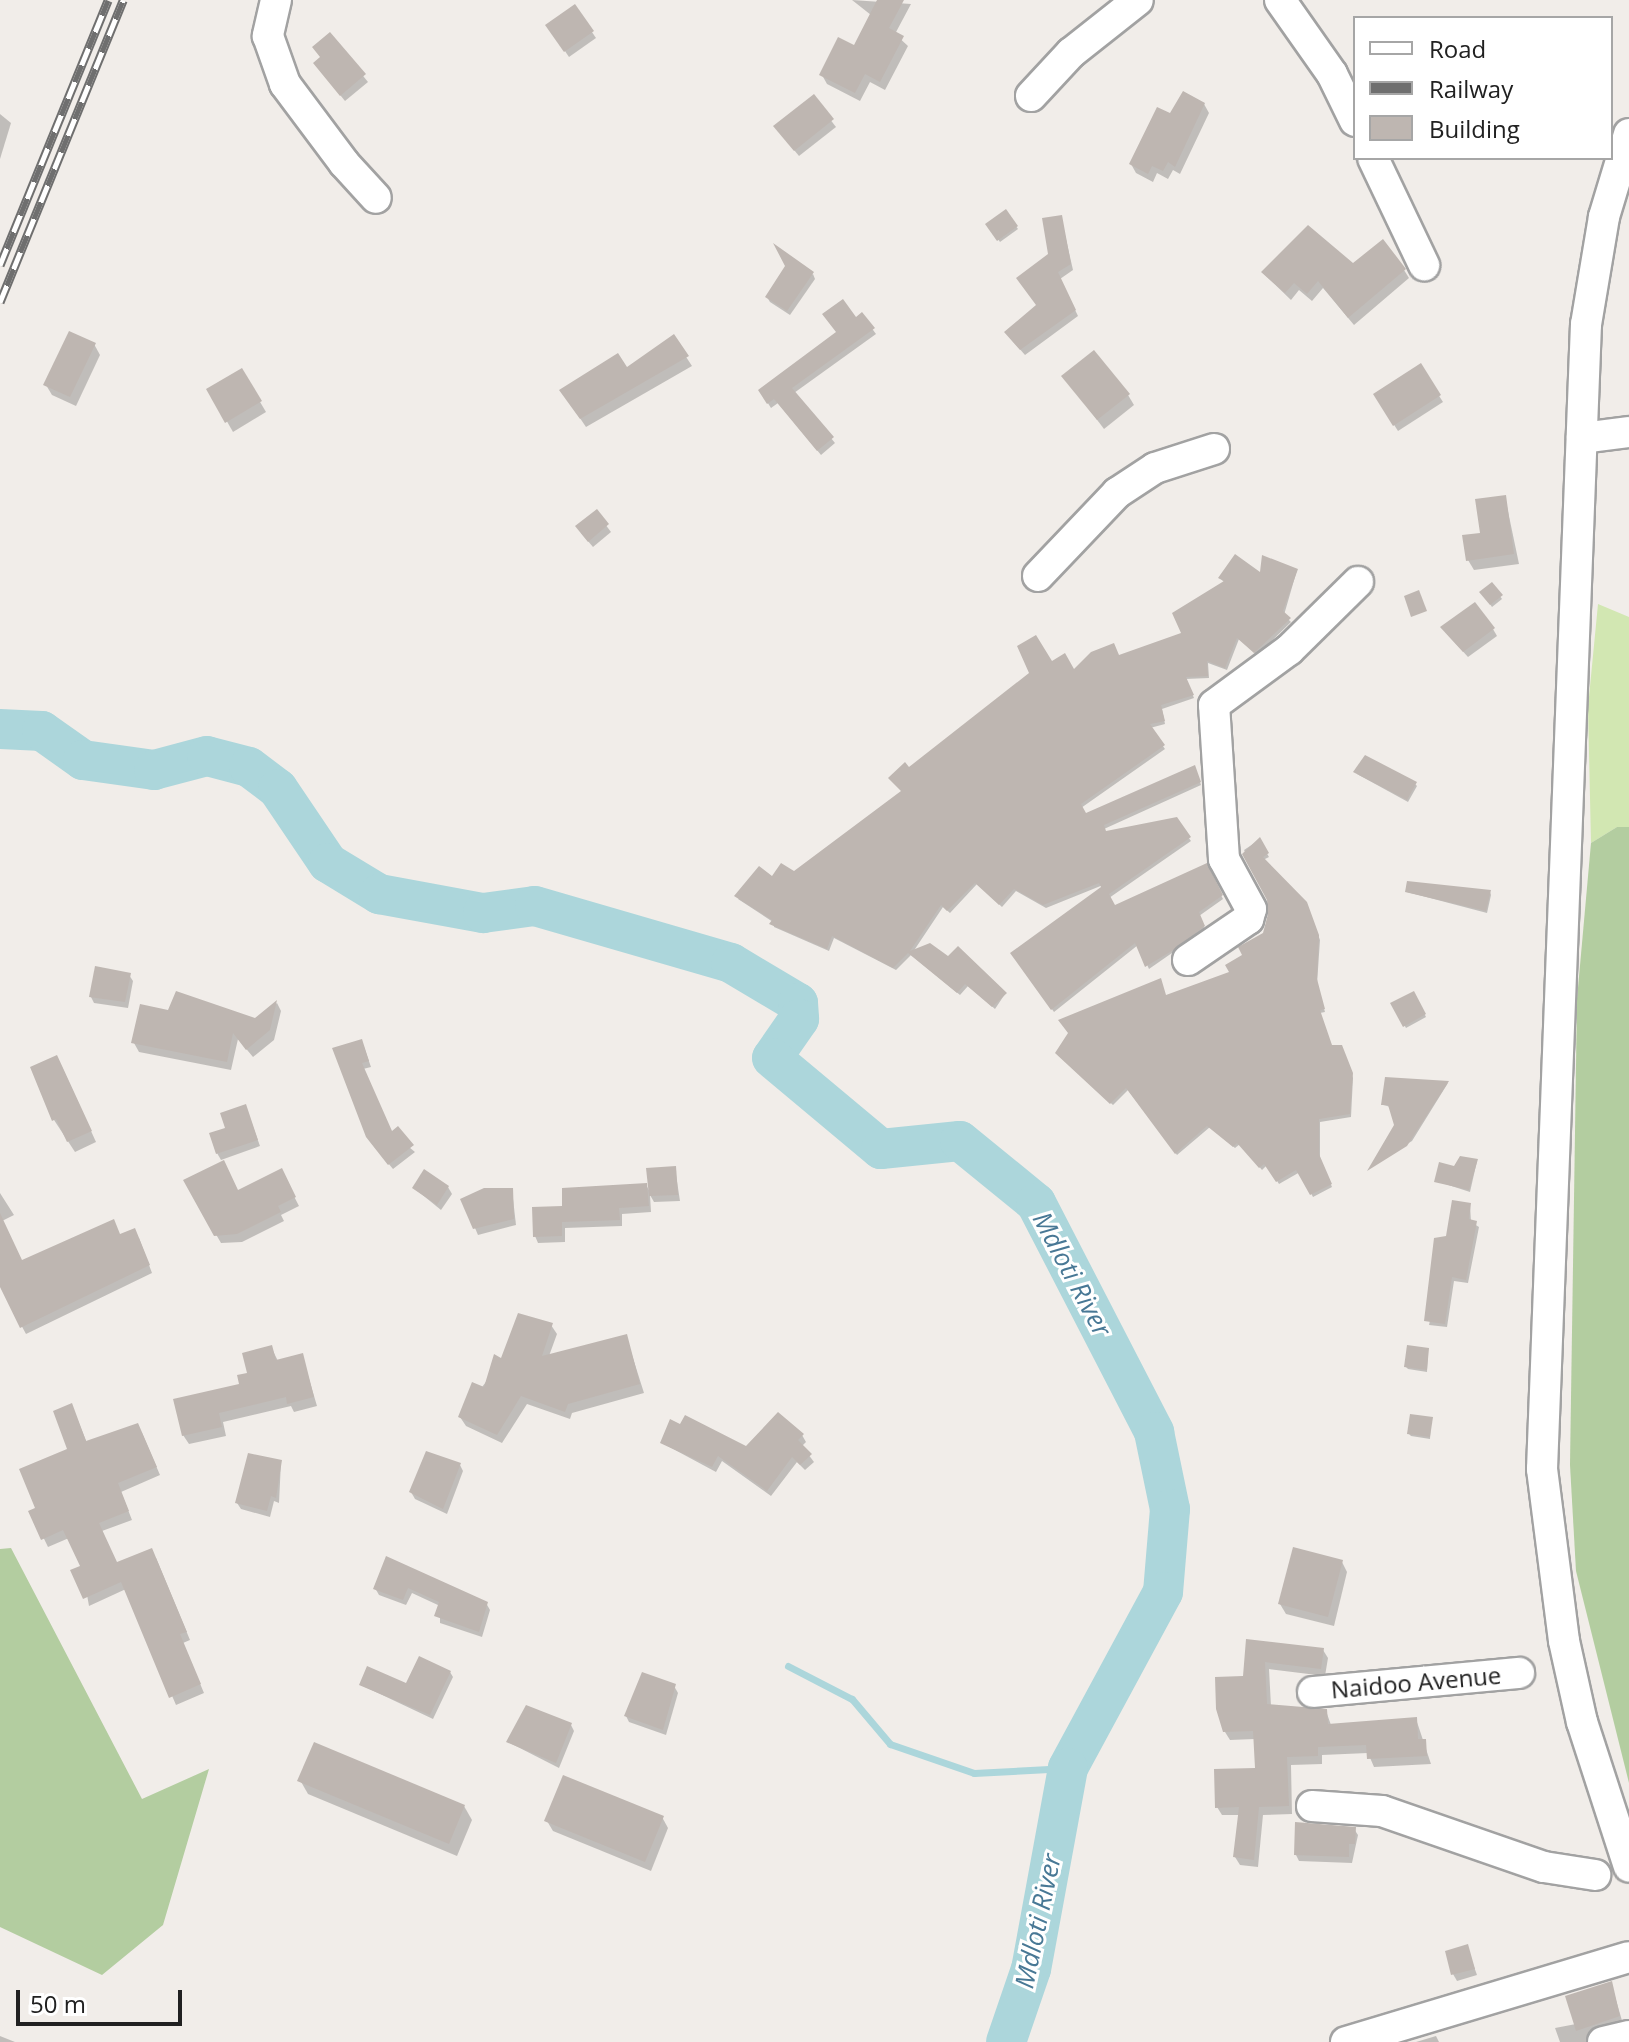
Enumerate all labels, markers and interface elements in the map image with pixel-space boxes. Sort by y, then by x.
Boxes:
legend [1353,16,1613,160]
text: Road [1429,32,1486,65]
text: Railway [1429,72,1513,105]
text: Building [1429,112,1520,145]
water label: Mdloti River [1026,1206,1118,1342]
street label: Naidoo Avenue [1330,1660,1502,1704]
water label: Mdloti River [1009,1851,1067,1991]
scale bar [20,1974,186,2024]
text: 50 m [30,1987,86,2020]

